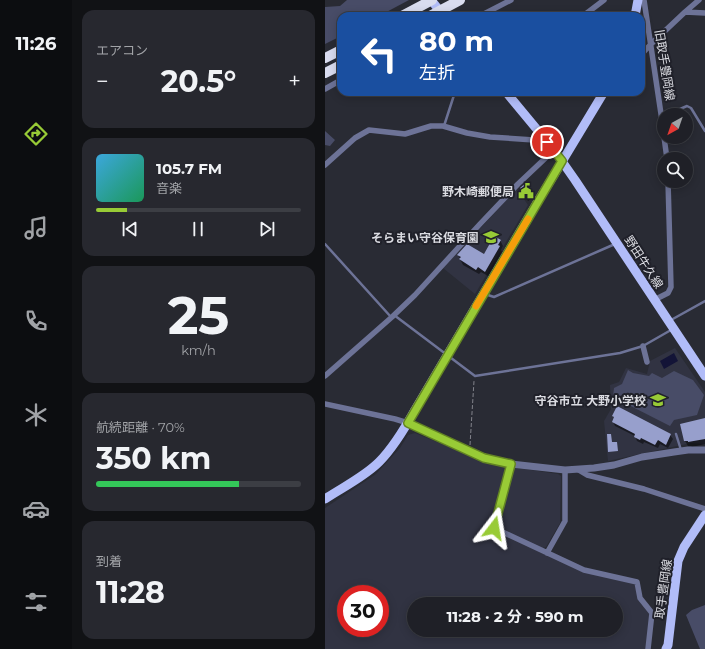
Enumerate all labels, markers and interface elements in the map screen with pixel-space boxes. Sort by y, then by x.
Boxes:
text: 80 m [419,24,494,58]
icon: left [353,28,405,80]
street label: 旧取手豊岡線 [652,28,678,102]
text: 11:26 [16,33,56,55]
text: エアコン [96,42,148,58]
text: 左折 [419,62,455,84]
text: 20.5° [161,63,236,100]
text: − [96,68,109,95]
text: + [288,68,301,95]
north arrow [657,108,693,144]
map controls [657,108,693,188]
icon: directions [22,120,50,148]
pin [530,125,564,159]
icon: arrive [536,131,558,153]
button: search [657,152,693,188]
text: 105.7 FM [156,159,222,178]
text: 音楽 [156,180,182,196]
public building icon: 野木崎郵便局 [517,182,535,200]
place label: 野木崎郵便局 [442,184,514,199]
icon: music [22,214,50,242]
icon: previous [119,218,141,240]
icon: pause [187,218,209,240]
icon: next [256,218,278,240]
school or university icon: そらまい守谷保育園 [482,228,500,246]
place label: そらまい守谷保育園 [371,230,479,245]
street label: 野田牛久線 [621,233,667,291]
text: 25 [168,284,229,347]
icon: phone [22,307,50,335]
text: km/h [181,342,216,358]
school or university icon: 守谷市立 大野小学校 [649,391,667,409]
place label: 守谷市立 大野小学校 [535,393,646,408]
icon: climate [22,401,50,429]
text: 航続距離 · 70% [96,419,185,435]
text: 350 km [96,440,211,477]
icon: car [22,495,50,523]
position arrow [473,507,515,549]
text: 到着 [96,553,122,569]
street label: 取手豊岡線 [651,558,675,620]
text: 11:28 [96,574,165,611]
speed limit sign: 30 [337,585,389,637]
icon: filters [22,588,50,616]
text: 11:28 · 2 分 · 590 m [446,607,584,626]

